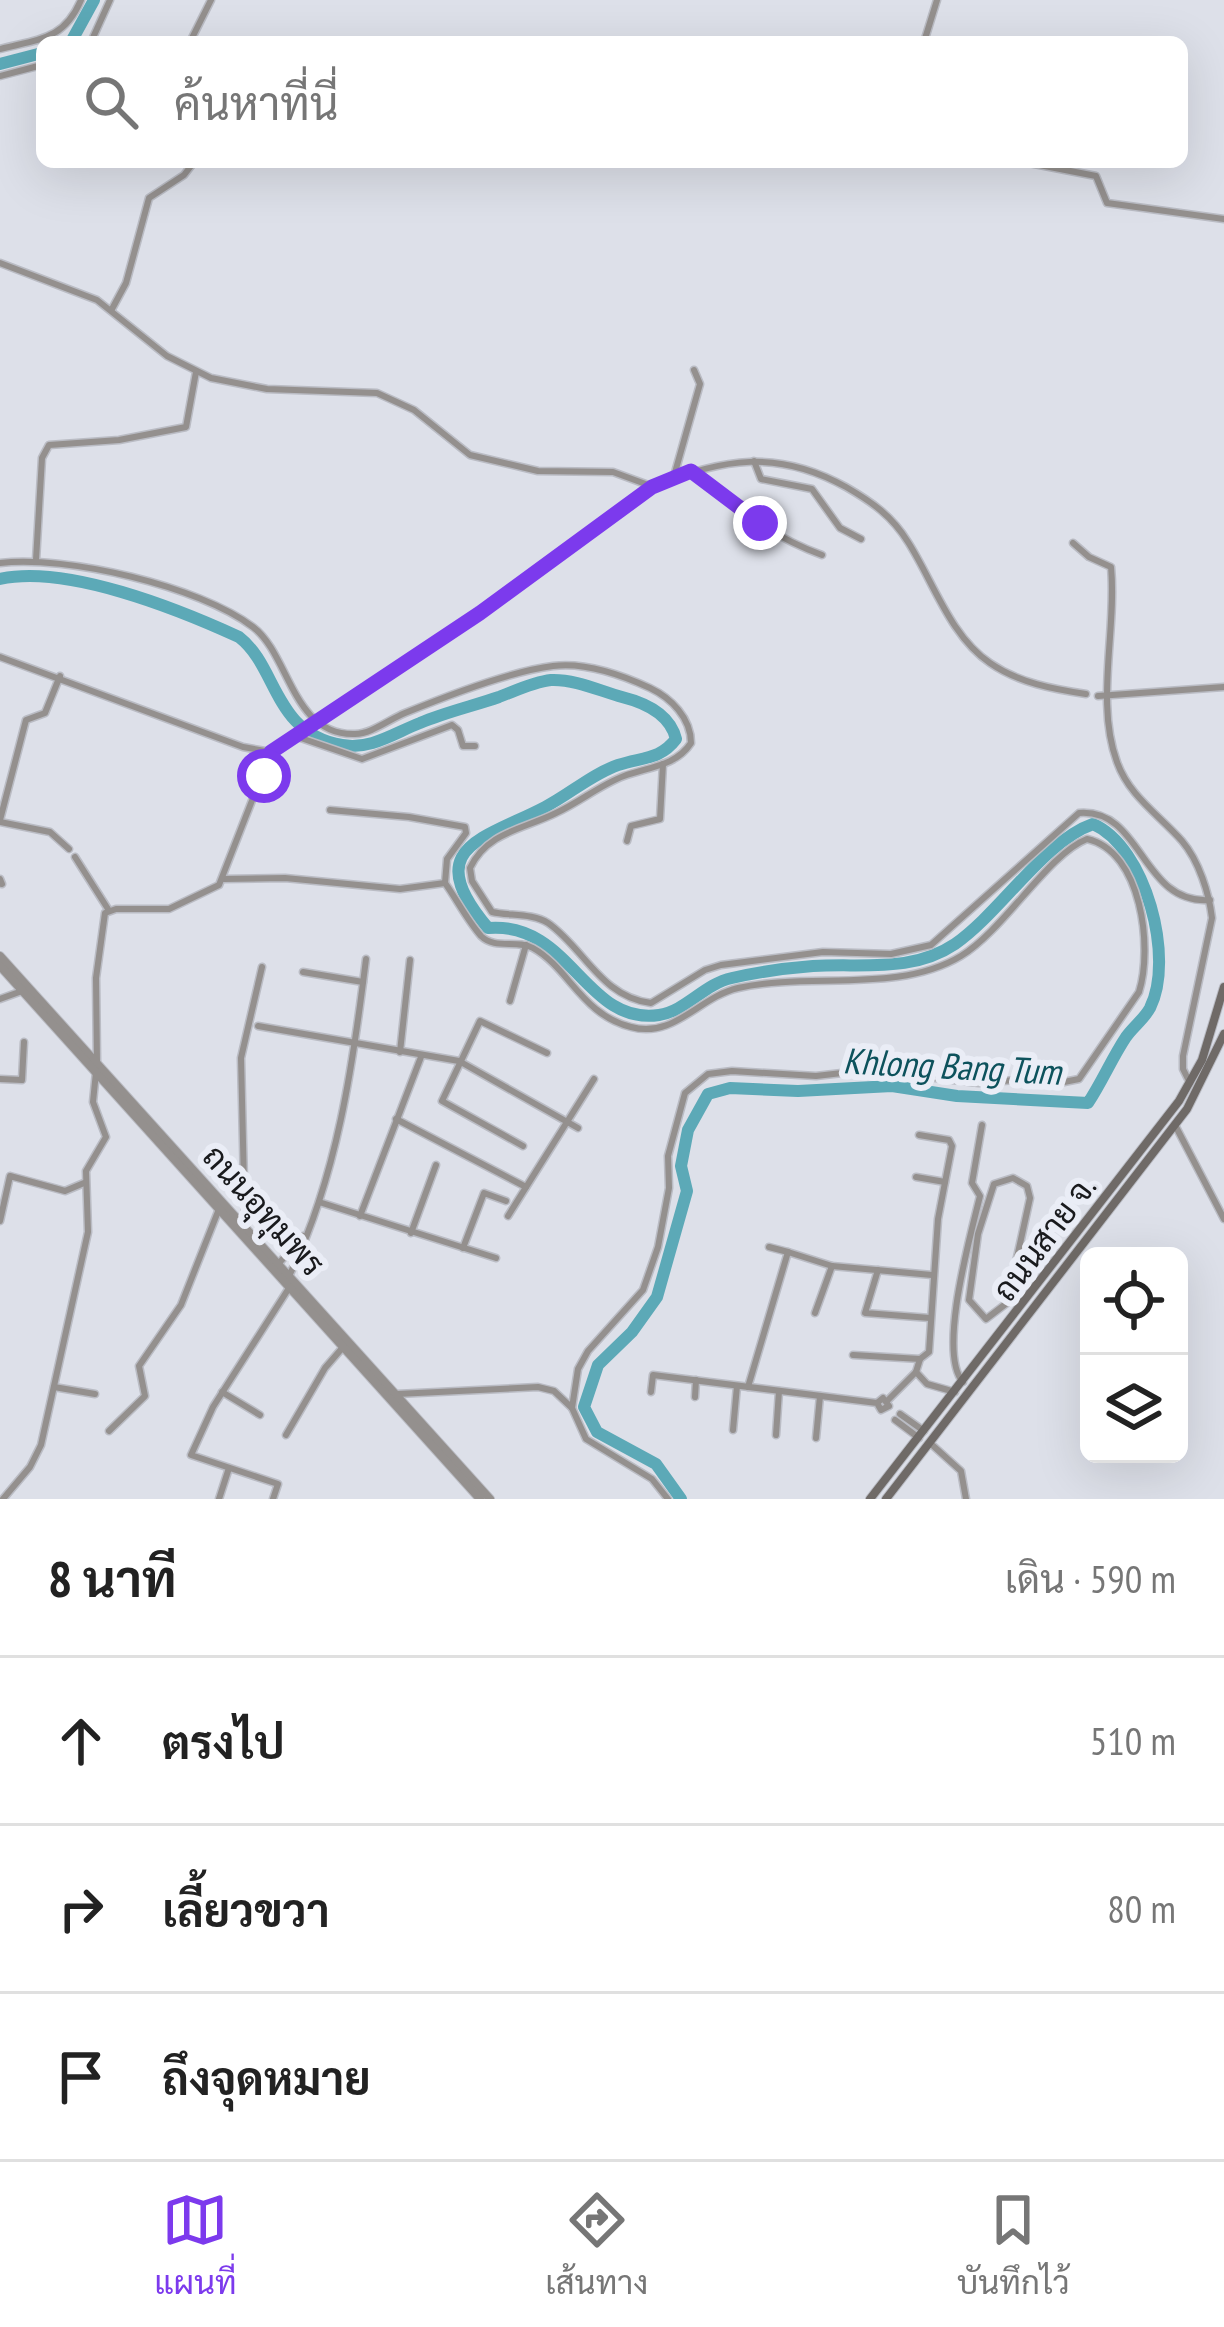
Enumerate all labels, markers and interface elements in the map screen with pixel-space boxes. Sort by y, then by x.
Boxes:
search box [36,36,1188,168]
icon: search [78,69,144,135]
text: ค้นหาที่นี่ [174,74,338,132]
route end [733,496,787,550]
route start [237,749,291,803]
water label: Khlong Bang Tum [842,1036,1065,1095]
street label: ถนนอุทุมพร [193,1135,335,1286]
street label: ถนนสาย จ. [982,1166,1105,1309]
map controls [1080,1247,1188,1463]
button: locate [1080,1247,1188,1355]
button: layers [1080,1355,1188,1463]
text: 8 นาที [48,1545,177,1611]
text: เดิน · 590 m [1005,1553,1176,1604]
icon: ahead [48,1708,114,1774]
text: ตรงไป [162,1713,285,1771]
text: 510 m [1090,1715,1176,1766]
icon: right [48,1876,114,1942]
text: เลี้ยวขวา [162,1881,330,1939]
text: 80 m [1107,1883,1176,1934]
icon: arrive [48,2044,114,2110]
text: ถึงจุดหมาย [162,2049,371,2107]
tab: แผนที่ [154,2187,237,2303]
tab: เส้นทาง [545,2187,648,2303]
tab: บันทึกไว้ [957,2187,1070,2303]

